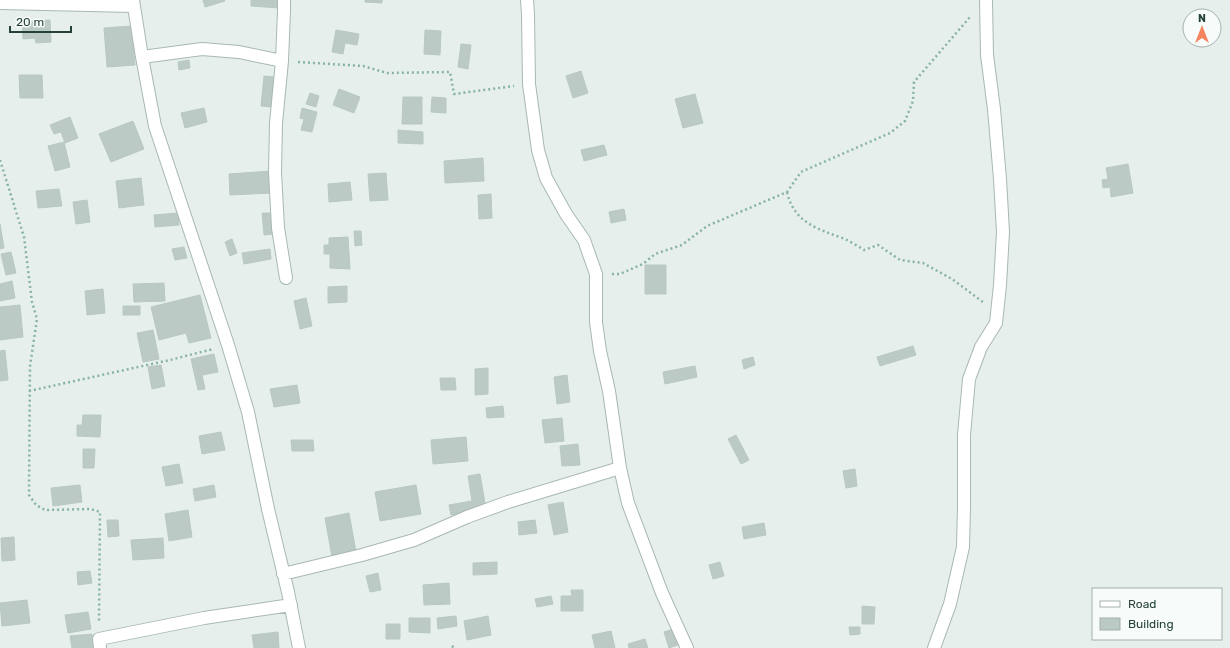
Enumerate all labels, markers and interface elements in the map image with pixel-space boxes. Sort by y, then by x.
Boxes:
scale bar [10,8,71,34]
north arrow [1182,8,1222,48]
text: N [1198,12,1206,25]
text: 20 m [16,15,44,29]
legend [1092,588,1222,640]
text: Road [1128,597,1156,611]
text: Building [1128,617,1174,631]

